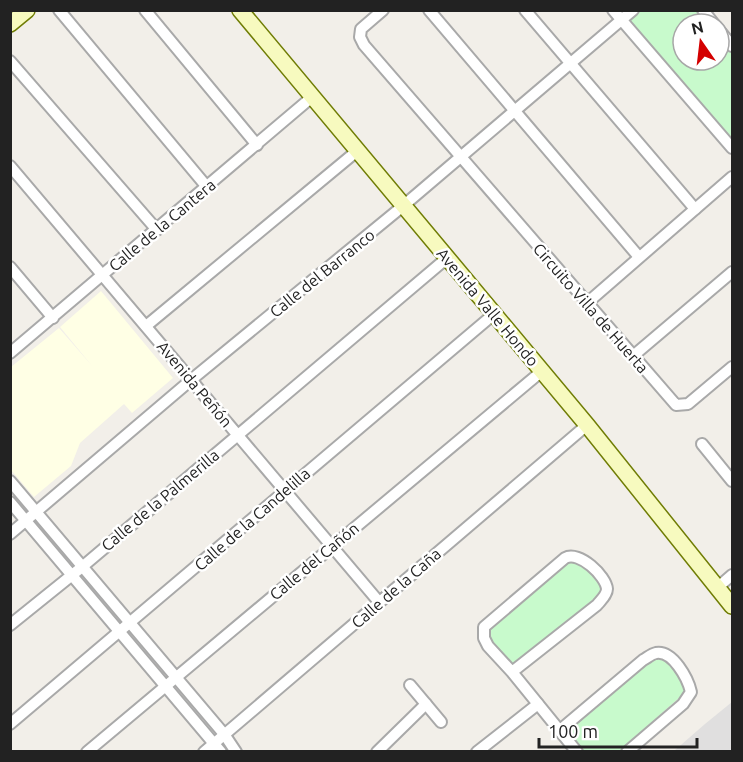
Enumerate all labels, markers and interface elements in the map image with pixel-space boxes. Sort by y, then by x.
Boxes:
north arrow [671,12,731,72]
text: N [689,17,705,38]
street label: Calle de la Cantera [105,175,219,275]
street label: Calle del Barranco [266,225,378,321]
street label: Circuito Villa de Huerta [530,240,652,376]
street label: Avenida Valle Hondo [433,244,543,370]
street label: Avenida Peñón [154,337,236,431]
street label: Calle de la Palmerilla [98,446,222,554]
street label: Calle de la Candelilla [191,464,313,574]
street label: Calle del Cañón [266,519,362,603]
street label: Calle de la Caña [348,544,444,632]
scale bar [539,711,696,749]
text: 100 m [548,721,598,741]

